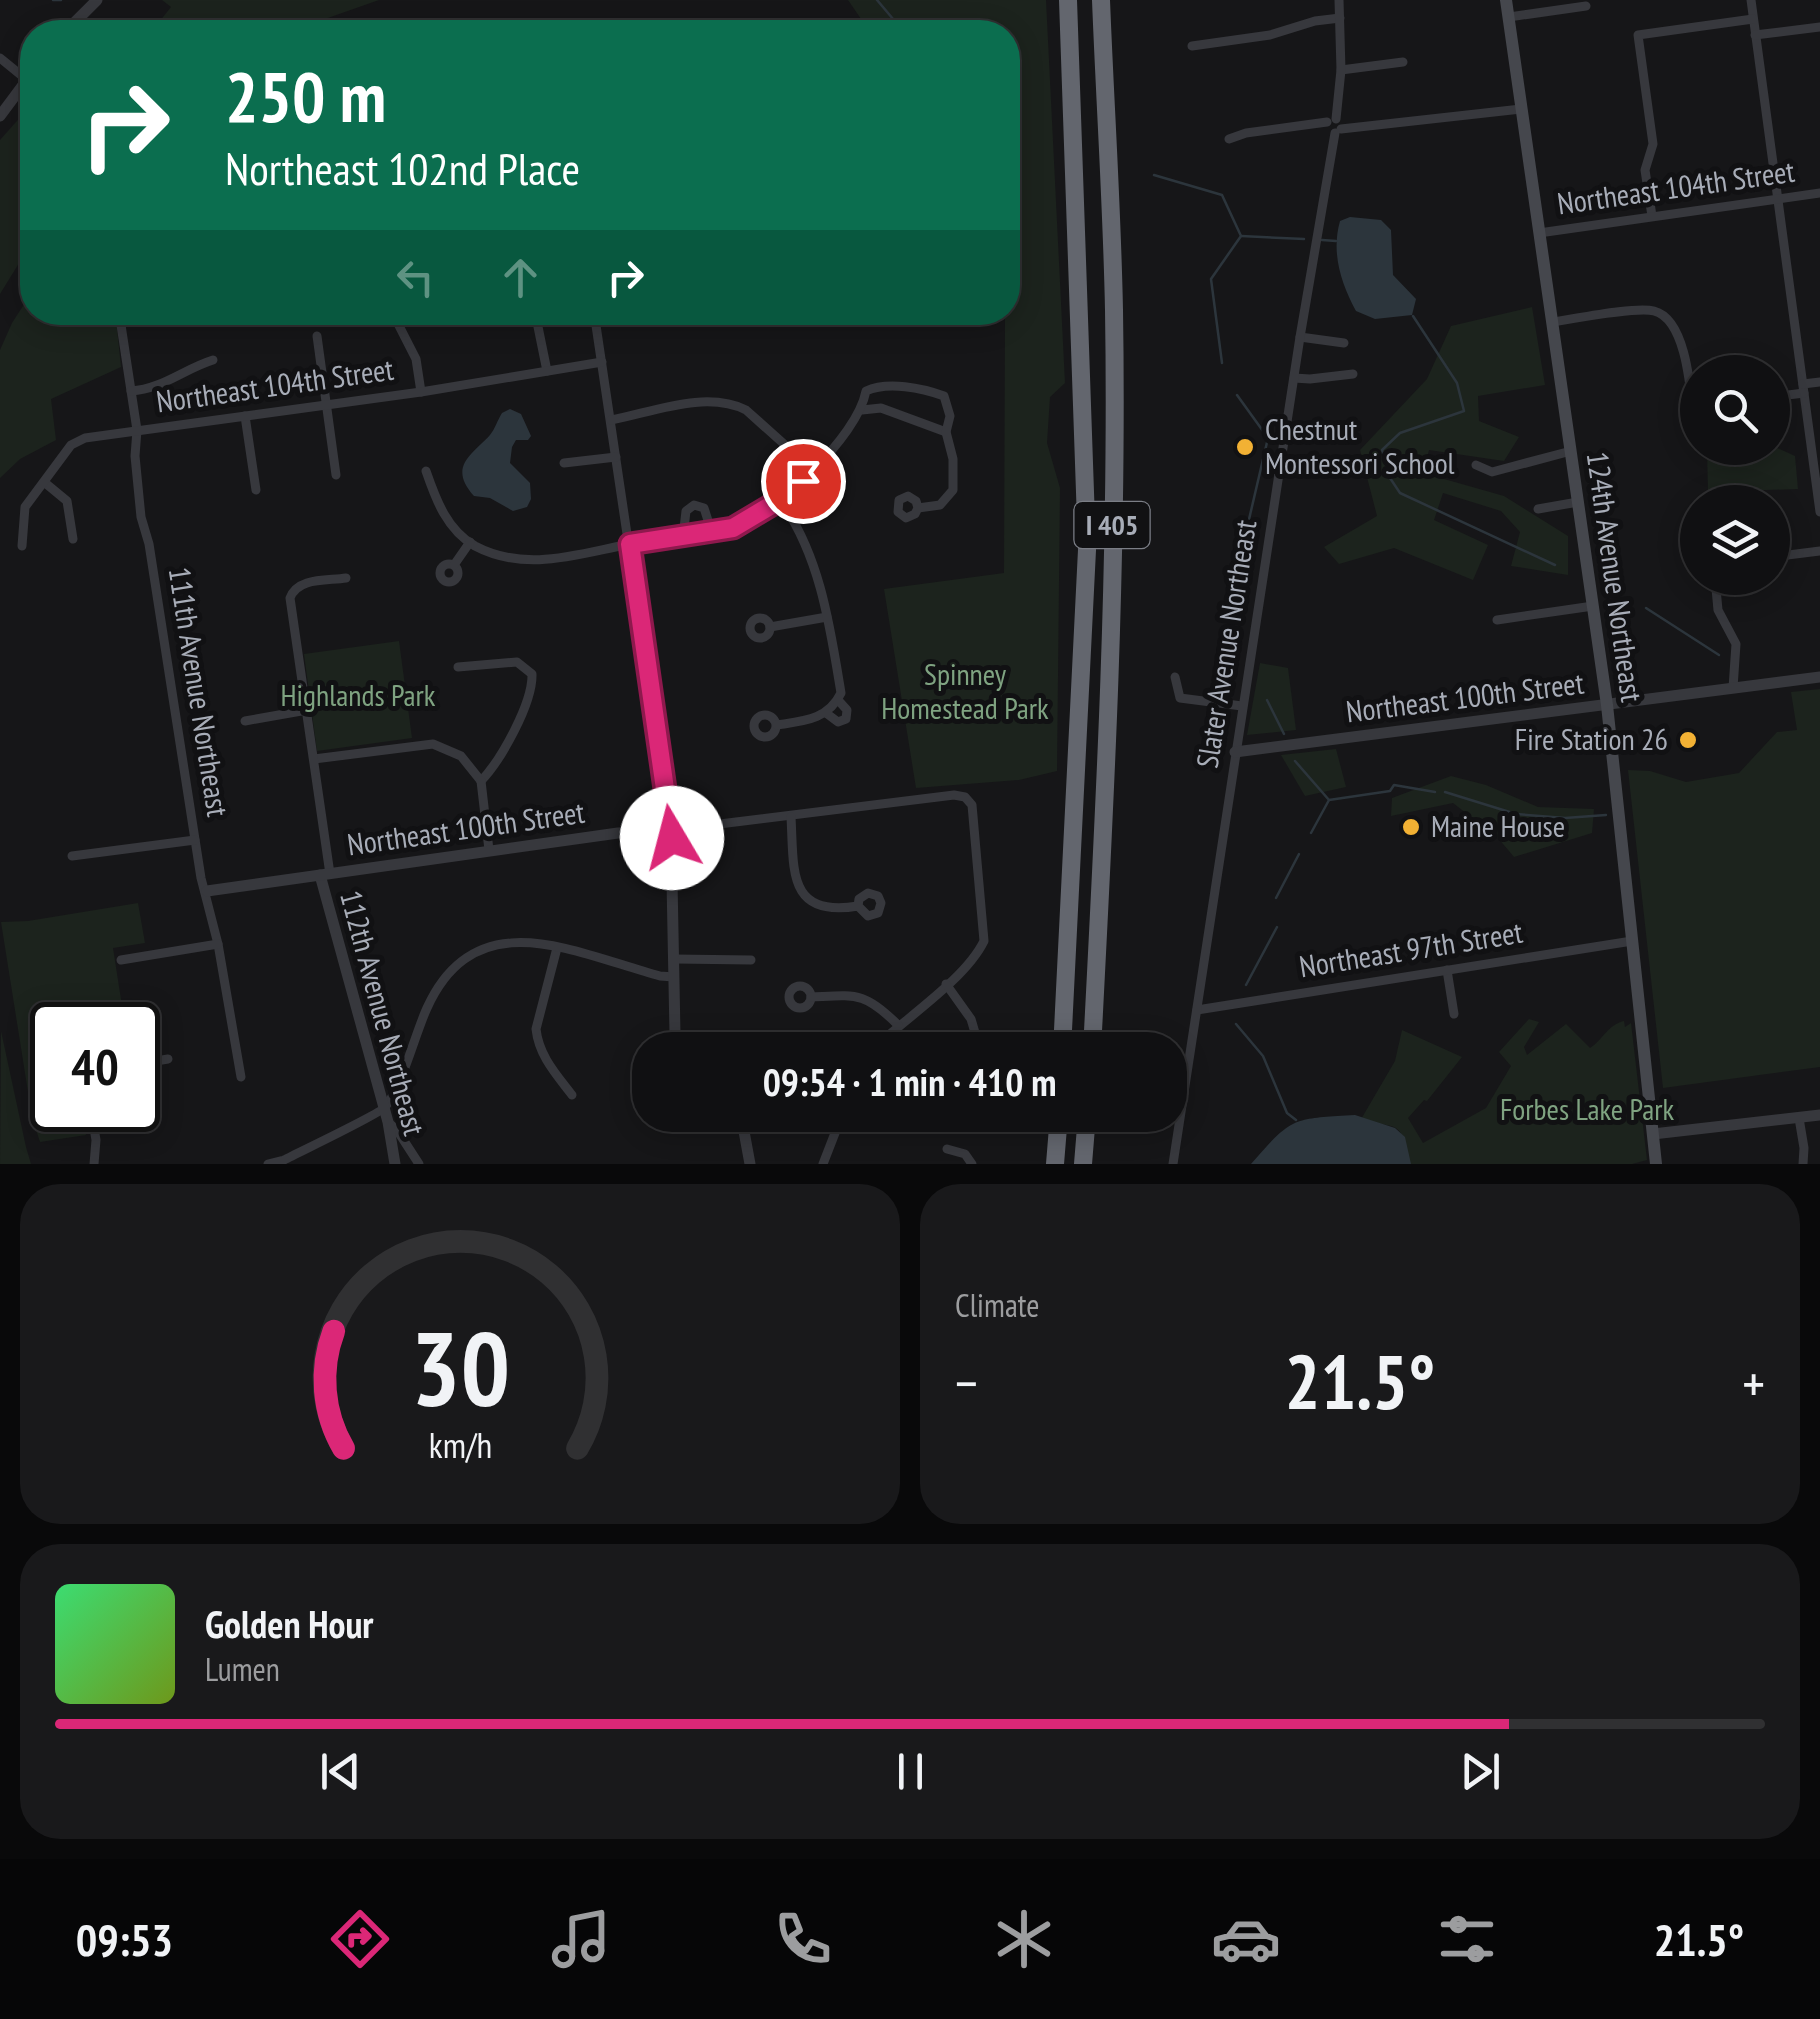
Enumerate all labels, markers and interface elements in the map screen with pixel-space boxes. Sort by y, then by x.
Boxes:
text: 250 m [225,51,386,141]
icon: right [60,60,190,190]
text: Northeast 102nd Place [225,139,580,197]
street label: Northeast 104th Street [1555,150,1798,222]
icon: left [388,250,443,305]
icon: ahead [493,250,548,305]
icon: right [598,250,653,305]
street label: Northeast 104th Street [154,348,397,420]
map controls [1680,355,1790,595]
button: search [1680,355,1790,465]
place label: Chestnut Montessori School [1265,409,1455,482]
marker: Chestnut Montessori School [1234,436,1256,458]
pin [761,439,846,524]
street label: 124th Avenue Northeast [1579,449,1652,705]
icon: arrive [776,454,831,509]
button: layers [1680,485,1790,595]
road number: I 405 [1074,502,1150,548]
street label: Slater Avenue Northeast [1187,516,1264,771]
street label: 111th Avenue Northeast [161,564,239,820]
park label: Spinney Homestead Park [881,654,1049,727]
street label: Northeast 100th Street [1344,662,1587,730]
park label: Highlands Park [281,675,436,714]
place label: Fire Station 26 [1515,719,1668,758]
marker: Fire Station 26 [1677,729,1699,751]
position arrow [620,786,724,890]
street label: Northeast 100th Street [345,791,588,863]
place label: Maine House [1431,806,1565,845]
marker: Maine House [1400,816,1422,838]
street label: 112th Avenue Northeast [332,886,435,1140]
street label: Northeast 97th Street [1296,912,1526,985]
speed limit sign: 40 [30,1002,160,1132]
text: 09:54 · 1 min · 410 m [763,1057,1056,1106]
park label: Forbes Lake Park [1500,1089,1674,1128]
text: Climate [955,1284,1039,1326]
text: 30 [410,1300,510,1435]
text: 21.5° [1285,1333,1435,1430]
text: − [955,1347,978,1418]
text: + [1742,1347,1765,1418]
text: km/h [428,1422,492,1468]
text: Golden Hour [205,1599,374,1648]
text: Lumen [205,1648,280,1690]
icon: previous [313,1744,368,1799]
icon: pause [883,1744,938,1799]
icon: next [1453,1744,1508,1799]
icon: directions [325,1904,395,1974]
icon: music [546,1904,616,1974]
icon: phone [768,1904,838,1974]
icon: climate [989,1904,1059,1974]
icon: car [1211,1904,1281,1974]
icon: filters [1432,1904,1502,1974]
text: 09:53 [76,1910,173,1968]
text: 21.5° [1654,1910,1744,1968]

